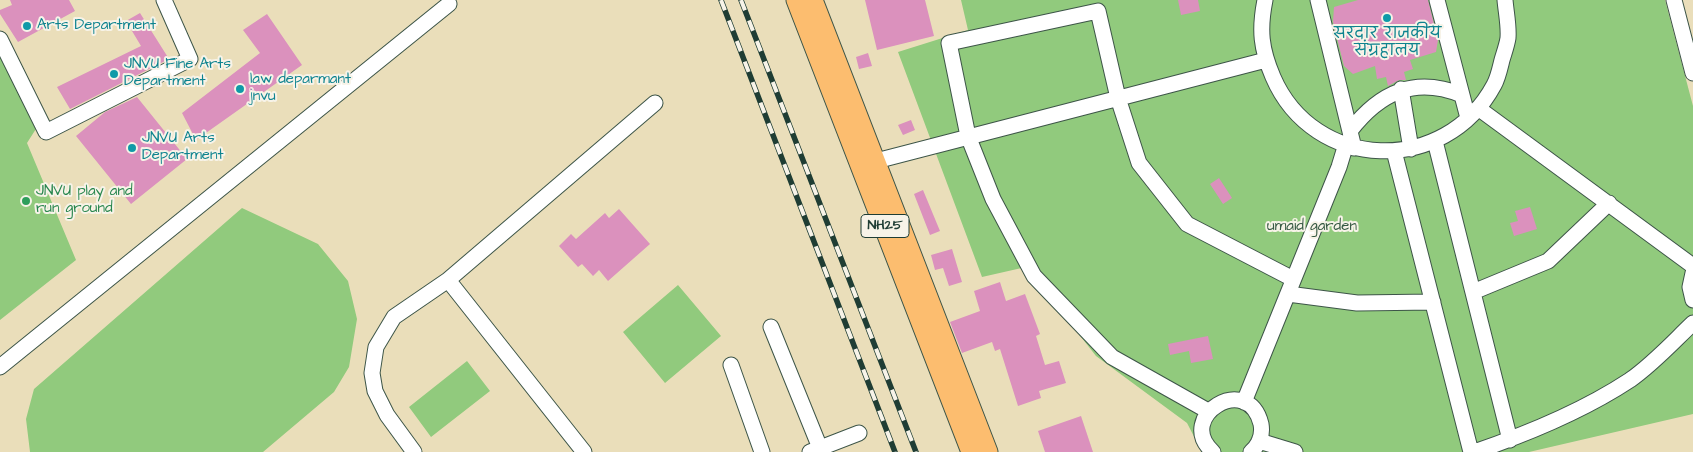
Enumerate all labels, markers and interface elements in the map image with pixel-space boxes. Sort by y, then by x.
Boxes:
marker: सरदार राजकीय संग्रहालय [1381,12,1393,24]
place label: Arts Department [37,17,156,35]
marker: Arts Department [21,20,33,32]
place label: सरदार राजकीय संग्रहालय [1333,26,1441,61]
place label: JNVU Fine Arts Department [124,56,231,91]
marker: JNVU Fine Arts Department [108,68,120,80]
place label: law deparmant jnvu [250,71,351,106]
marker: law deparmant jnvu [234,83,246,95]
place label: JNVU Arts Department [142,130,224,165]
marker: JNVU Arts Department [126,142,138,154]
place label: JNVU play and run ground [36,183,133,218]
marker: JNVU play and run ground [20,195,32,207]
road number: NH25 [861,215,909,238]
park label: umaid garden [1267,218,1357,236]

